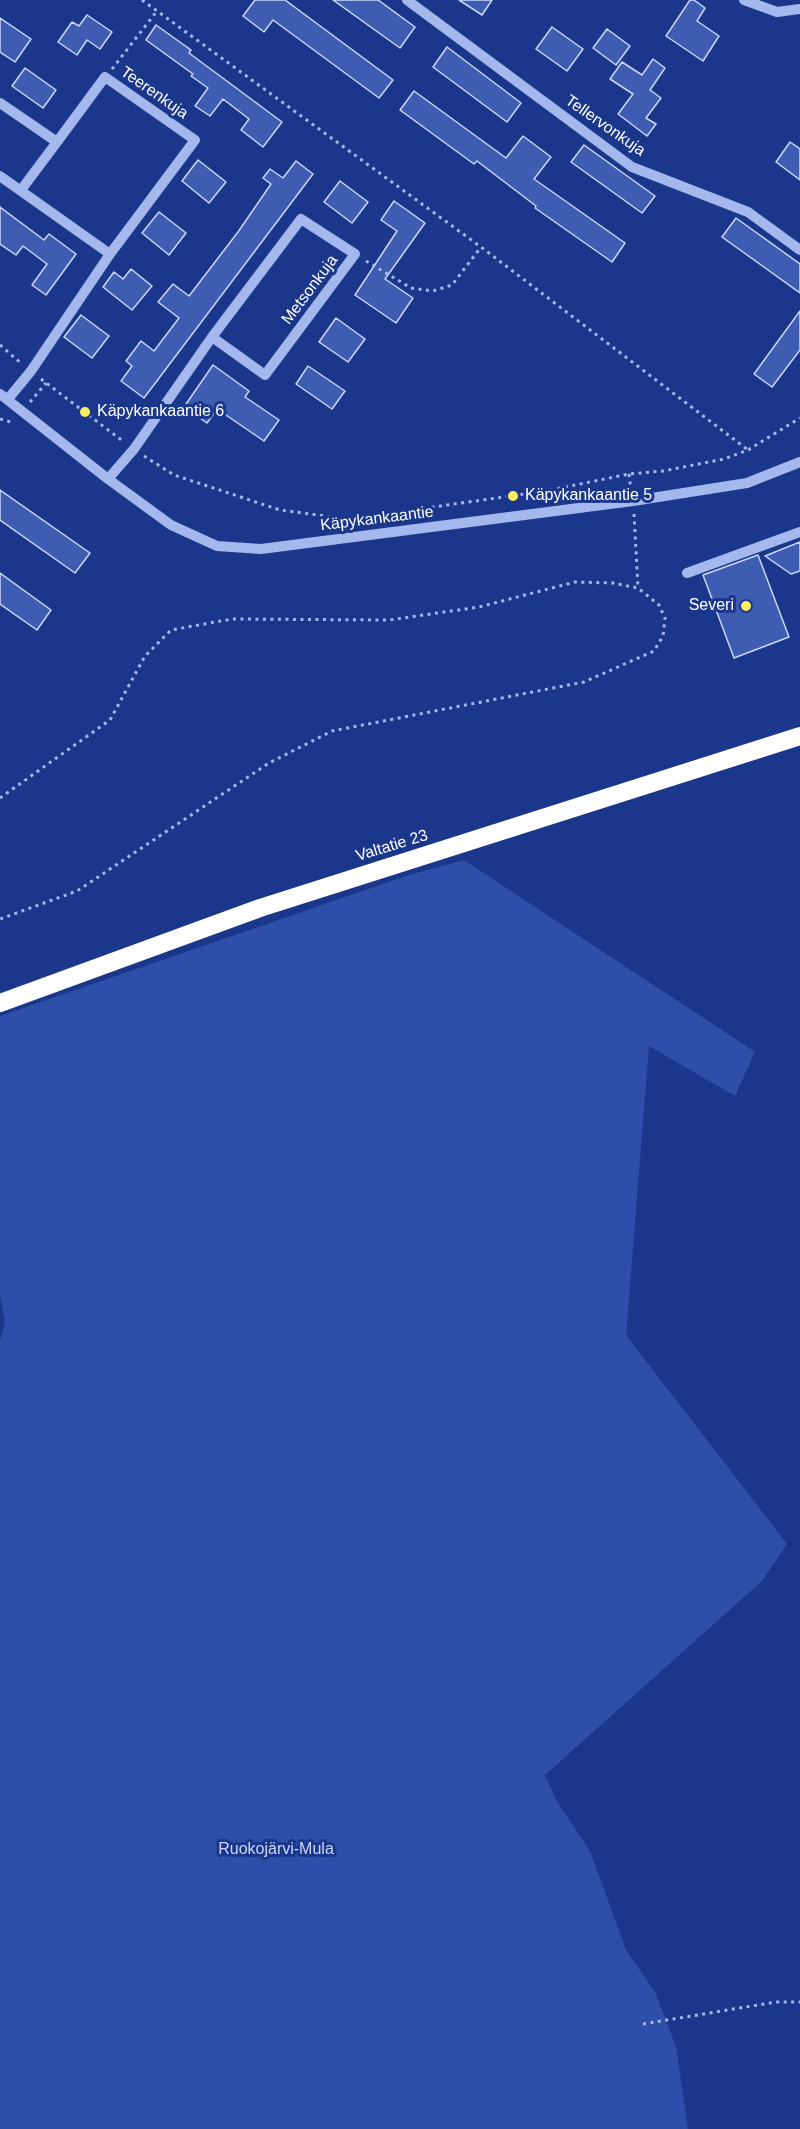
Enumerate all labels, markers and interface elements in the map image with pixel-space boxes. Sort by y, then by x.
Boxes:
street label: Teerenkuja [116,63,192,123]
street label: Tellervonkuja [561,91,649,161]
street label: Metsonkuja [278,252,342,328]
place label: Käpykankaantie 6 [97,402,224,422]
marker: Käpykankaantie 6 [78,405,92,419]
place label: Käpykankaantie 5 [525,486,652,506]
marker: Käpykankaantie 5 [506,489,520,503]
street label: Käpykankaantie [319,503,435,535]
place label: Severi [689,596,734,616]
marker: Severi [739,599,753,613]
street label: Valtatie 23 [354,826,430,866]
park label: Ruokojärvi-Mula [218,1840,334,1860]

